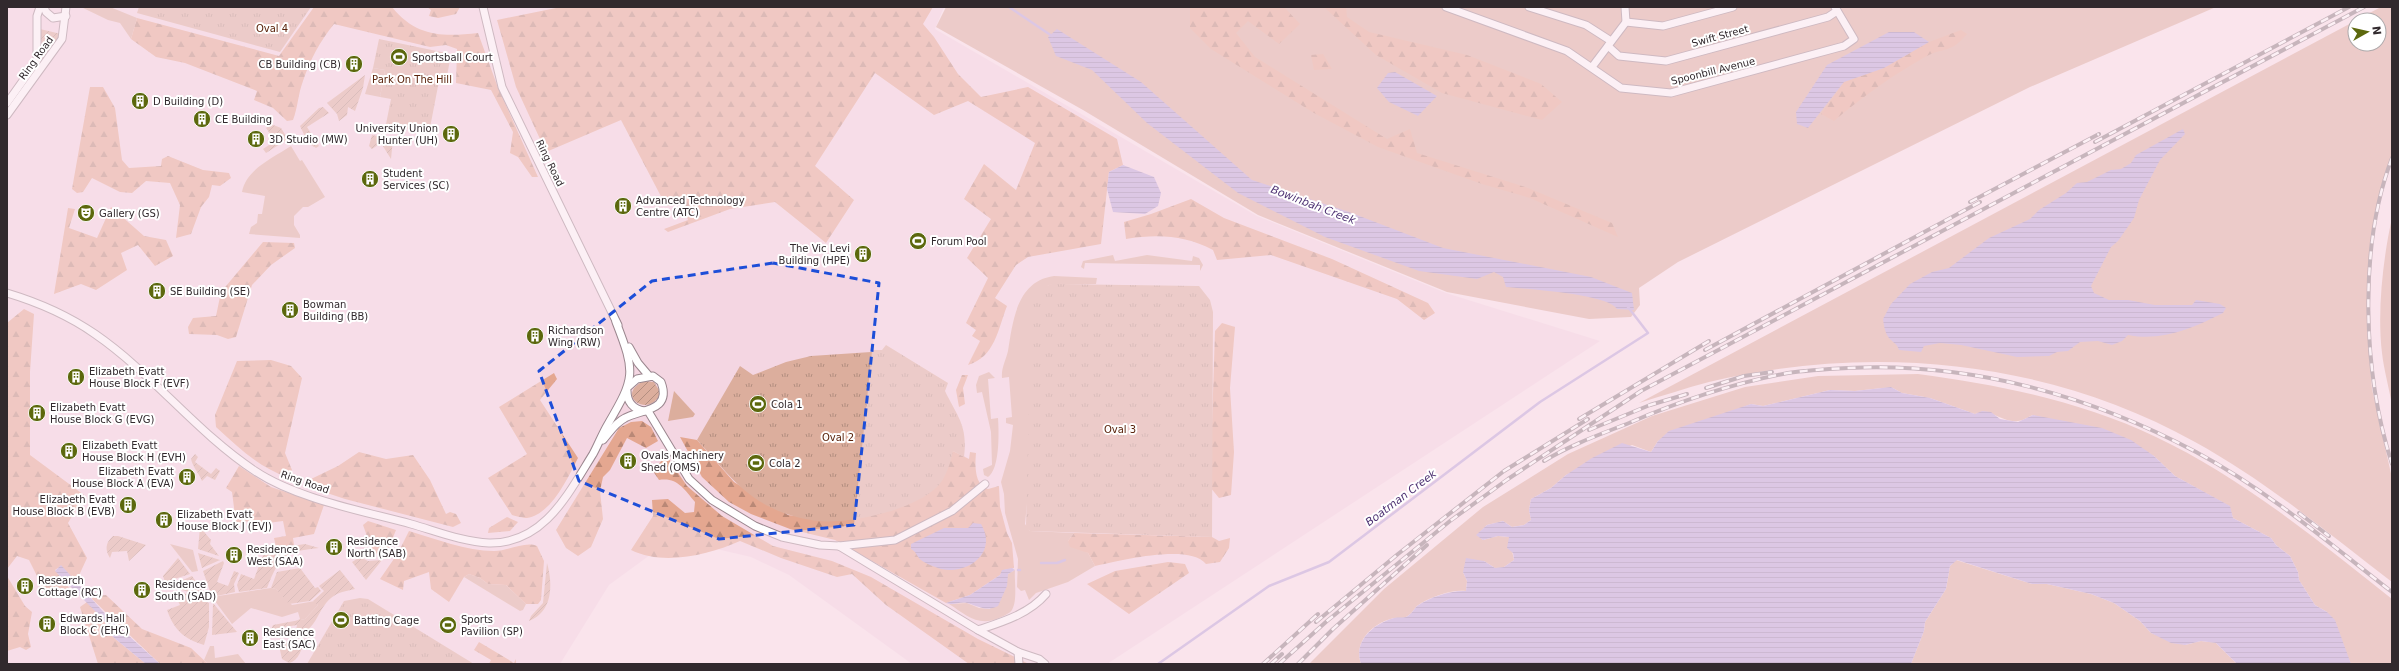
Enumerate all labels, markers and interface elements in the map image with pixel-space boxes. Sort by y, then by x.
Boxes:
north arrow [2347,12,2387,52]
park label: Oval 4 [256,23,288,34]
street label: Swift Street [1690,23,1750,49]
text: N [2369,25,2383,36]
street label: Ring Road [17,34,55,82]
sports icon: Sportsball Court [389,47,409,67]
place label: Sportsball Court [412,52,493,63]
building icon: CB Building (CB) [344,54,364,74]
street label: Spoonbill Avenue [1670,55,1756,87]
place label: CB Building (CB) [259,59,341,70]
park label: Park On The Hill [372,74,452,85]
building icon: D Building (D) [130,91,150,111]
place label: D Building (D) [153,96,223,107]
building icon: CE Building [192,109,212,129]
place label: CE Building [215,114,272,125]
place label: University Union Hunter (UH) [355,123,438,146]
building icon: University Union Hunter (UH) [441,124,461,144]
building icon: 3D Studio (MW) [246,129,266,149]
place label: 3D Studio (MW) [269,134,348,145]
street label: Ring Road [534,138,566,188]
place label: Student Services (SC) [383,168,450,191]
building icon: Student Services (SC) [360,169,380,189]
water label: Bowinbah Creek [1269,183,1358,227]
place label: Advanced Technology Centre (ATC) [636,195,745,218]
building icon: Advanced Technology Centre (ATC) [613,196,633,216]
theatre icon: Gallery (GS) [76,203,96,223]
place label: Gallery (GS) [99,208,160,219]
sports icon: Forum Pool [908,231,928,251]
place label: Forum Pool [931,236,987,247]
place label: The Vic Levi Building (HPE) [779,243,850,266]
building icon: The Vic Levi Building (HPE) [853,244,873,264]
building icon: SE Building (SE) [147,281,167,301]
place label: SE Building (SE) [170,286,250,297]
place label: Bowman Building (BB) [303,299,368,322]
building icon: Bowman Building (BB) [280,300,300,320]
place label: Richardson Wing (RW) [548,325,604,348]
building icon: Richardson Wing (RW) [525,326,545,346]
place label: Elizabeth Evatt House Block F (EVF) [89,366,189,389]
building icon: Elizabeth Evatt House Block F (EVF) [66,367,86,387]
sports icon: Cola 1 [748,394,768,414]
place label: Cola 1 [771,399,803,410]
place label: Elizabeth Evatt House Block G (EVG) [50,402,154,425]
building icon: Elizabeth Evatt House Block G (EVG) [27,403,47,423]
park label: Oval 3 [1104,424,1136,435]
park label: Oval 2 [822,432,854,443]
place label: Elizabeth Evatt House Block H (EVH) [82,440,186,463]
building icon: Elizabeth Evatt House Block H (EVH) [59,441,79,461]
place label: Ovals Machinery Shed (OMS) [641,450,724,473]
building icon: Ovals Machinery Shed (OMS) [618,451,638,471]
sports icon: Cola 2 [746,453,766,473]
place label: Cola 2 [769,458,801,469]
place label: Elizabeth Evatt House Block A (EVA) [72,466,174,489]
building icon: Elizabeth Evatt House Block A (EVA) [177,467,197,487]
water label: Boatman Creek [1363,467,1439,529]
street label: Ring Road [279,469,331,495]
place label: Elizabeth Evatt House Block B (EVB) [12,494,115,517]
building icon: Elizabeth Evatt House Block B (EVB) [118,495,138,515]
place label: Elizabeth Evatt House Block J (EVJ) [177,509,272,532]
building icon: Elizabeth Evatt House Block J (EVJ) [154,510,174,530]
place label: Residence North (SAB) [347,536,406,559]
building icon: Residence North (SAB) [324,537,344,557]
place label: Residence West (SAA) [247,544,303,567]
building icon: Residence West (SAA) [224,545,244,565]
place label: Research Cottage (RC) [38,575,102,598]
building icon: Research Cottage (RC) [15,576,35,596]
place label: Residence South (SAD) [155,579,216,602]
building icon: Residence South (SAD) [132,580,152,600]
sports icon: Batting Cage [331,610,351,630]
place label: Edwards Hall Block C (EHC) [60,613,129,636]
building icon: Edwards Hall Block C (EHC) [37,614,57,634]
place label: Sports Pavilion (SP) [461,614,523,637]
place label: Batting Cage [354,615,419,626]
sports icon: Sports Pavilion (SP) [438,615,458,635]
place label: Residence East (SAC) [263,627,316,650]
building icon: Residence East (SAC) [240,628,260,648]

